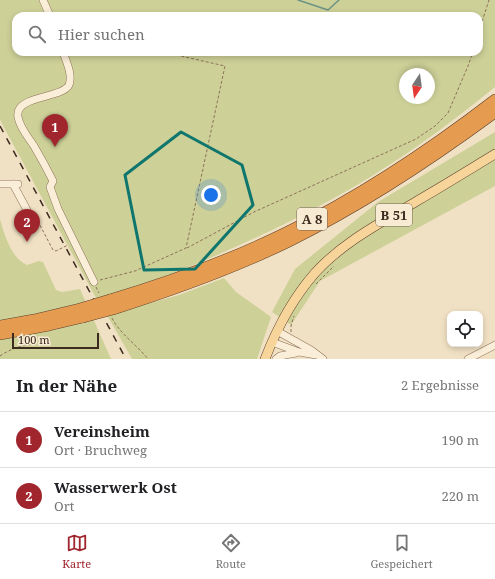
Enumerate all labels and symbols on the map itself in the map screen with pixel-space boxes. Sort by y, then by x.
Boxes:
north arrow [399,68,435,104]
pin: 1 [42,114,68,147]
your location [201,185,221,205]
road number: B 51 [376,204,412,226]
road number: A 8 [297,208,327,230]
pin: 2 [14,209,40,242]
scale bar [12,331,99,350]

